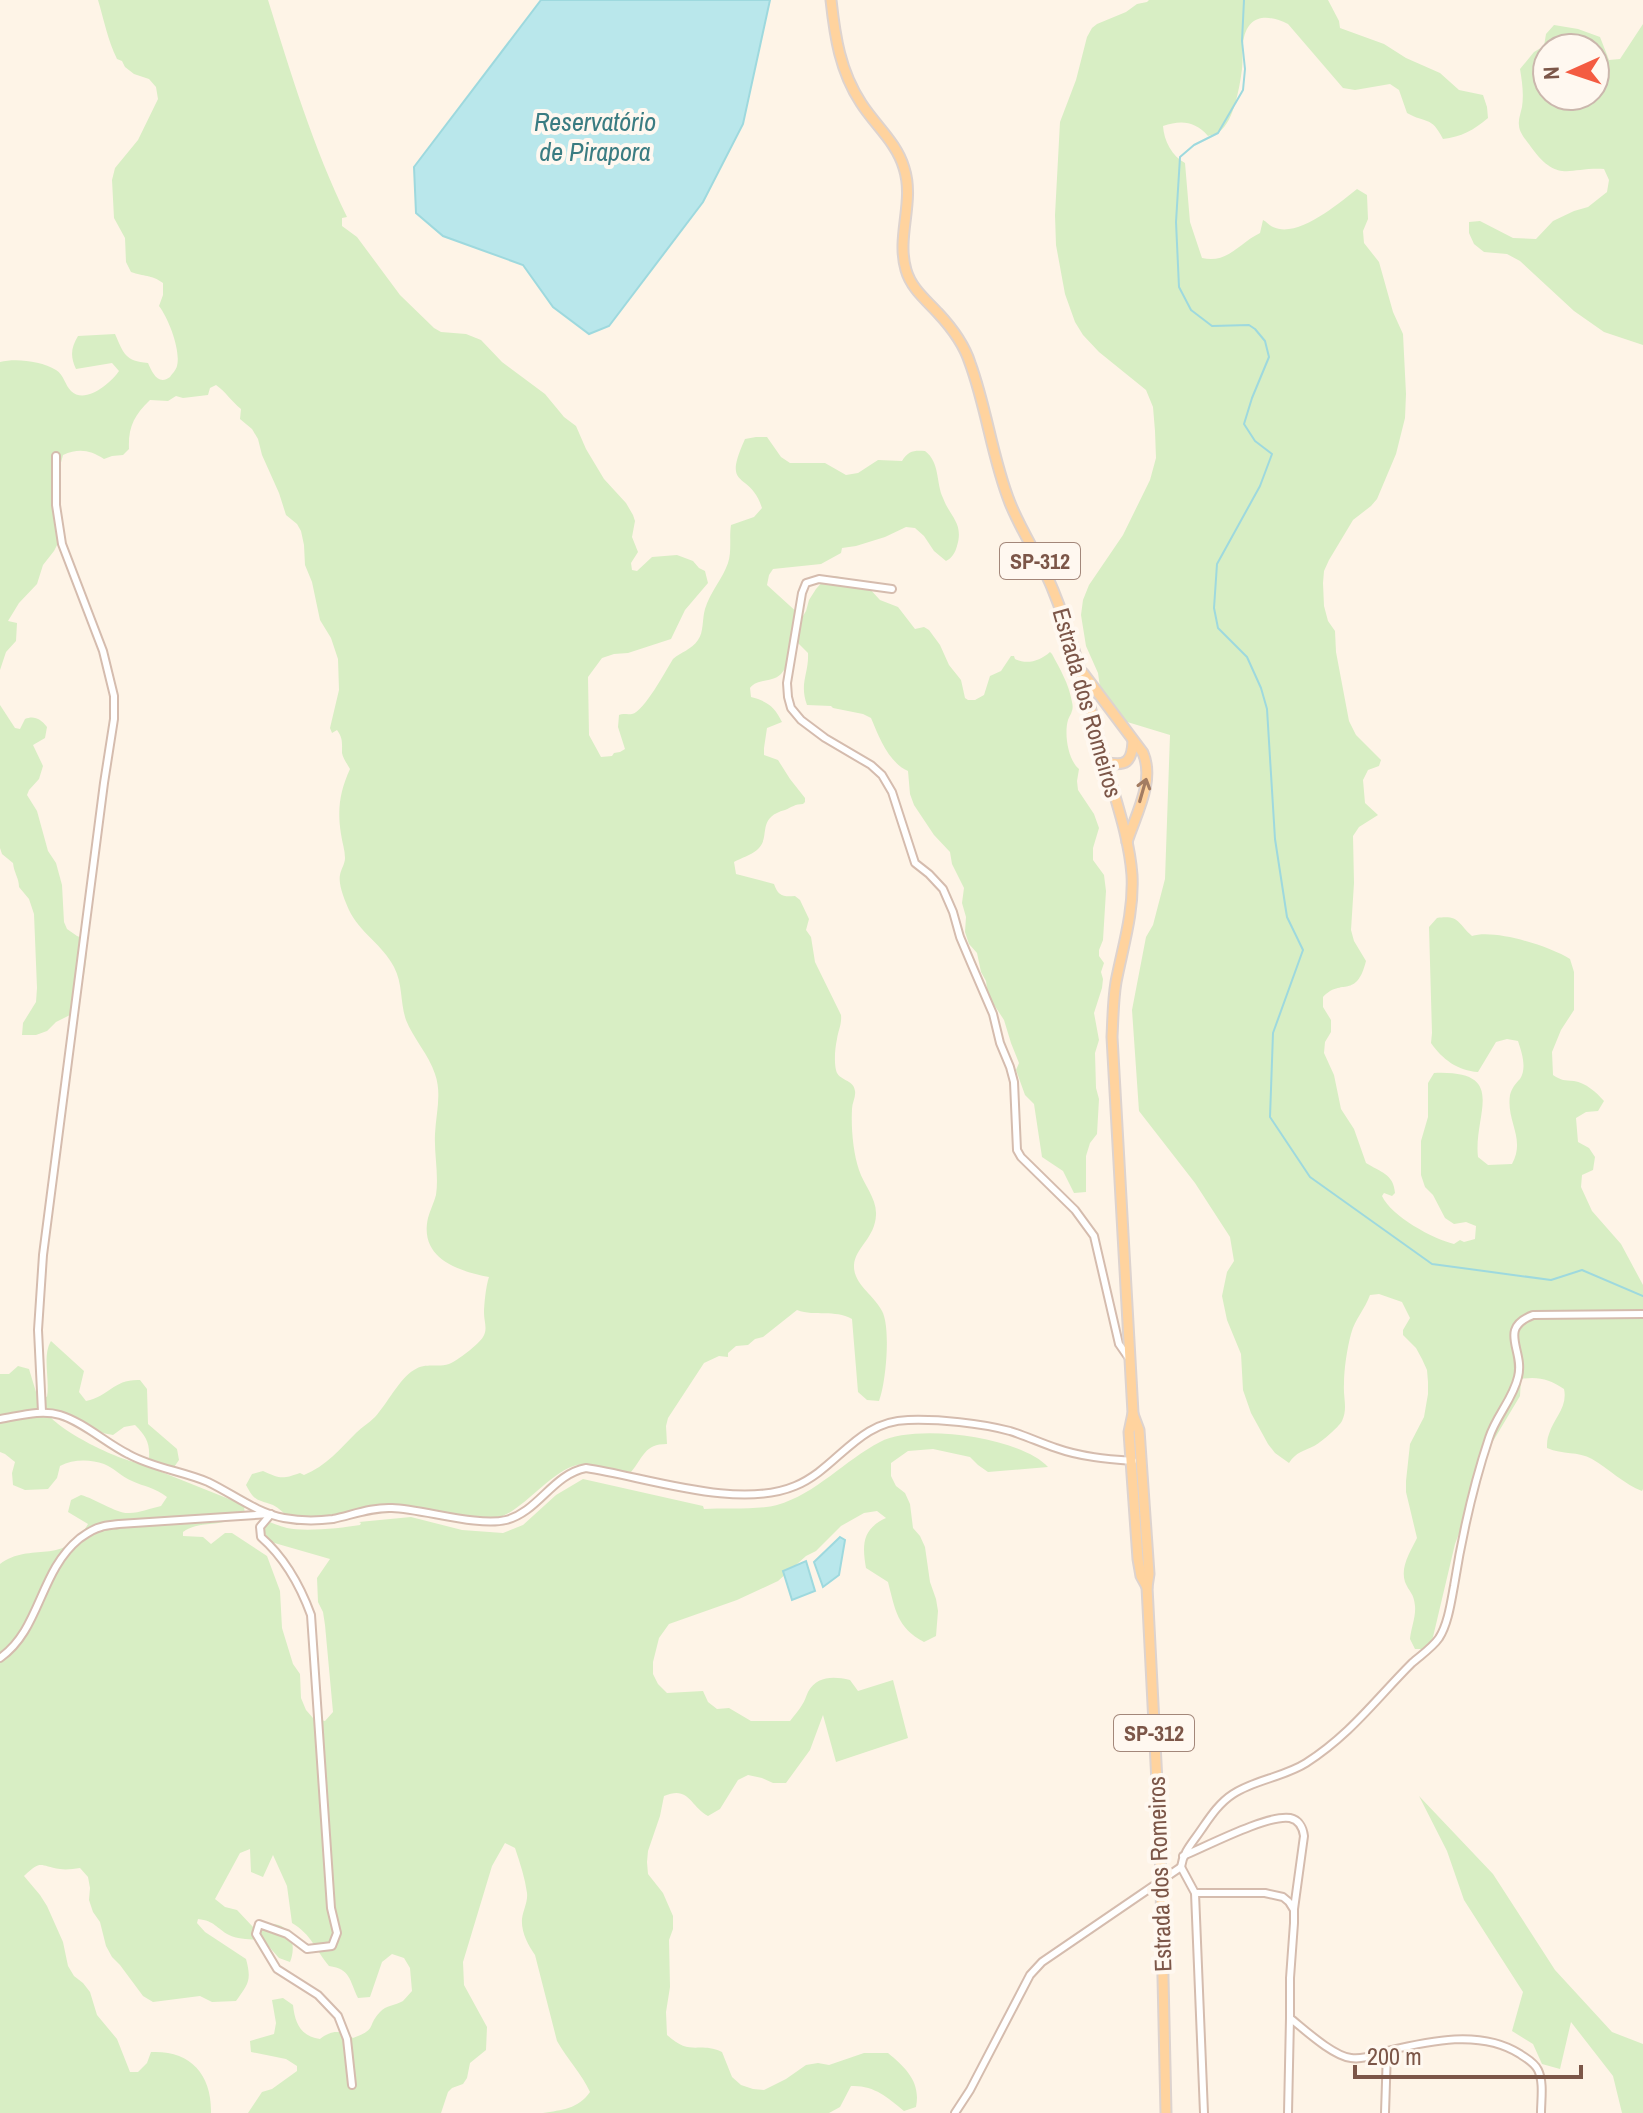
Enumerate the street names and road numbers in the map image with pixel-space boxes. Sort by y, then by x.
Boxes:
road number: SP-312 [1000,543,1080,579]
street label: Estrada dos Romeiros [1046,604,1130,801]
road number: SP-312 [1114,1715,1194,1751]
street label: Estrada dos Romeiros [1140,1776,1178,1972]

